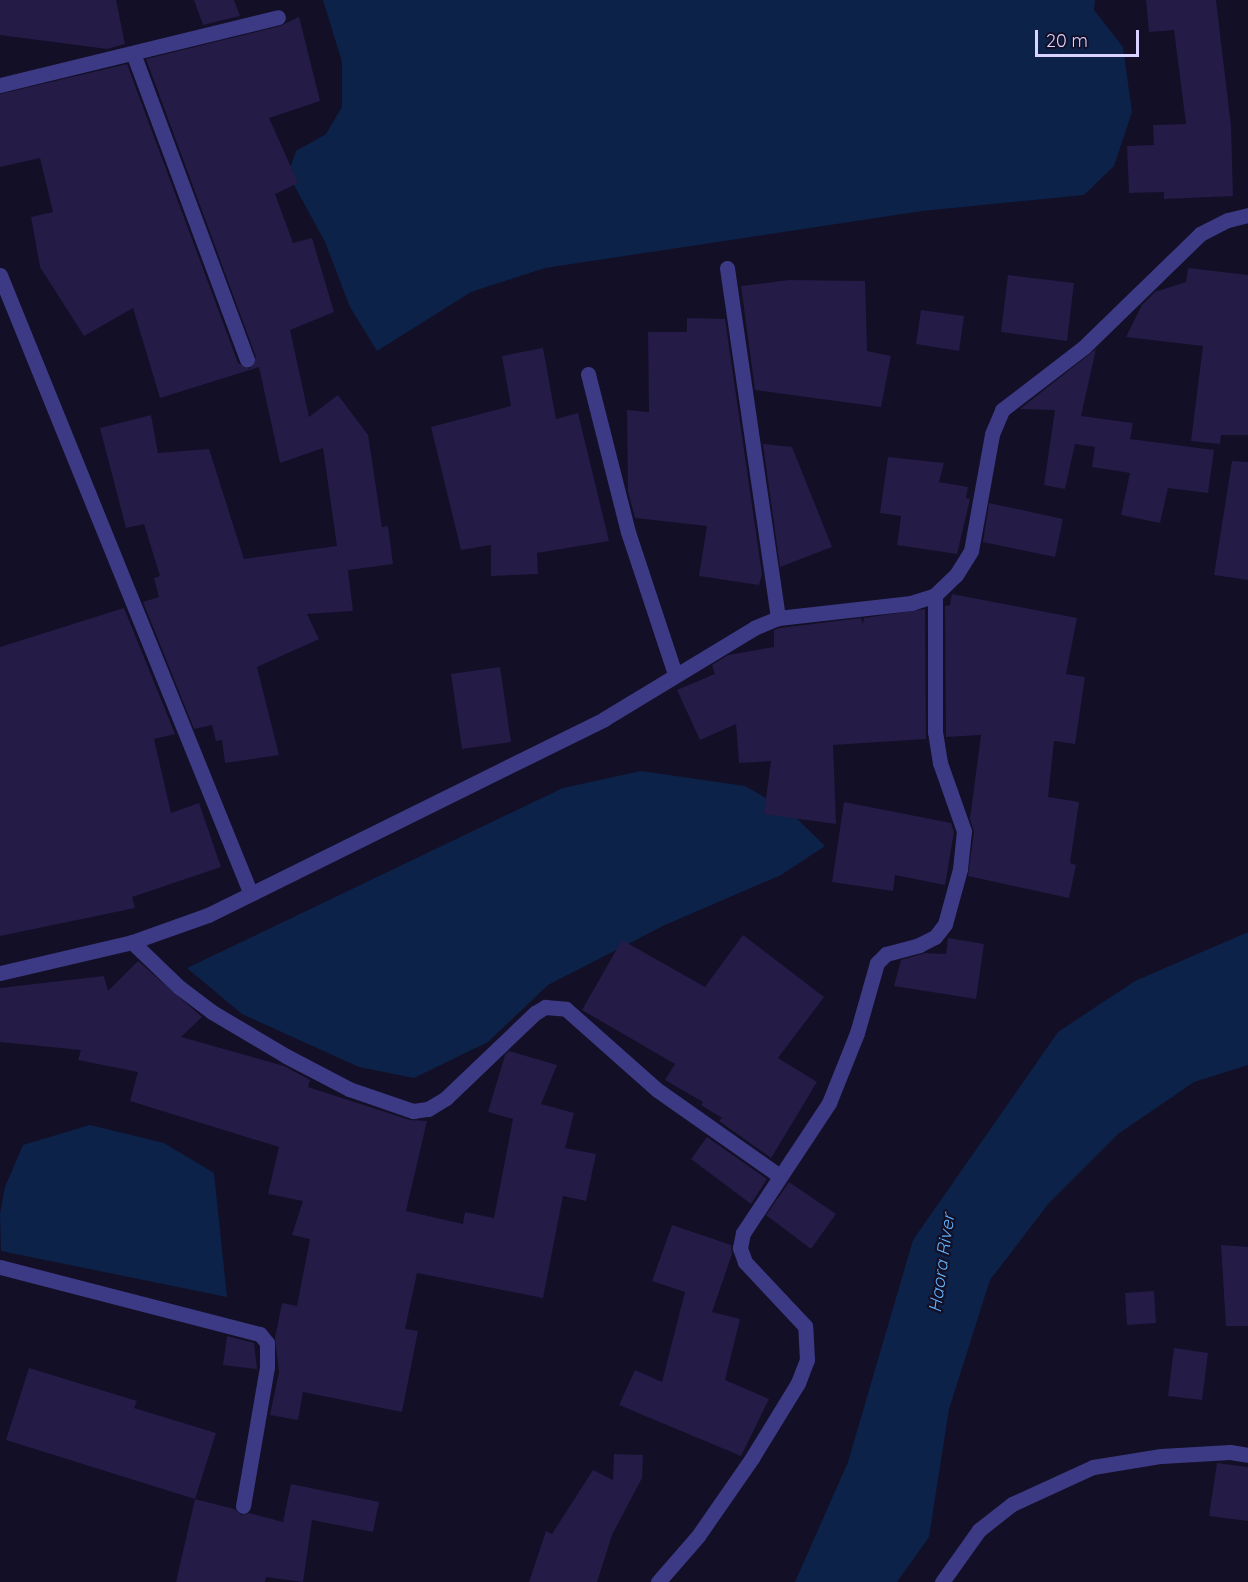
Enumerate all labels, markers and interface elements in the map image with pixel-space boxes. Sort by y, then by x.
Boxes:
scale bar [1038,18,1142,56]
text: 20 m [1046,29,1088,52]
water label: Haora River [924,1212,960,1314]

